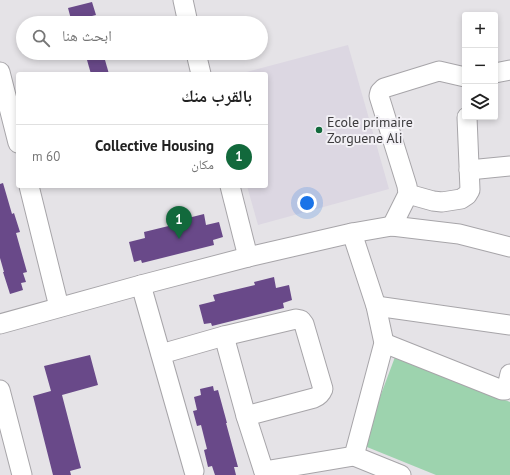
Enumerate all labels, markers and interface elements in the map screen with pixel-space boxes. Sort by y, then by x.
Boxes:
map controls [462,12,498,120]
button: + [462,12,498,48]
search box [16,16,268,60]
text: ابحث هنا [62,26,112,45]
icon: search [30,27,52,49]
button: − [462,48,498,84]
button: layers [462,84,498,120]
text: بالقرب منك [181,85,252,107]
place label: Ecole primaire Zorguene Ali [327,113,413,147]
marker: Ecole primaire Zorguene Ali [314,125,324,135]
text: Collective Housing [95,136,214,155]
text: 60 m [32,148,60,165]
text: 1 [235,148,243,165]
text: مكان [191,156,214,173]
your location [297,193,317,213]
pin: 1 [166,206,192,239]

